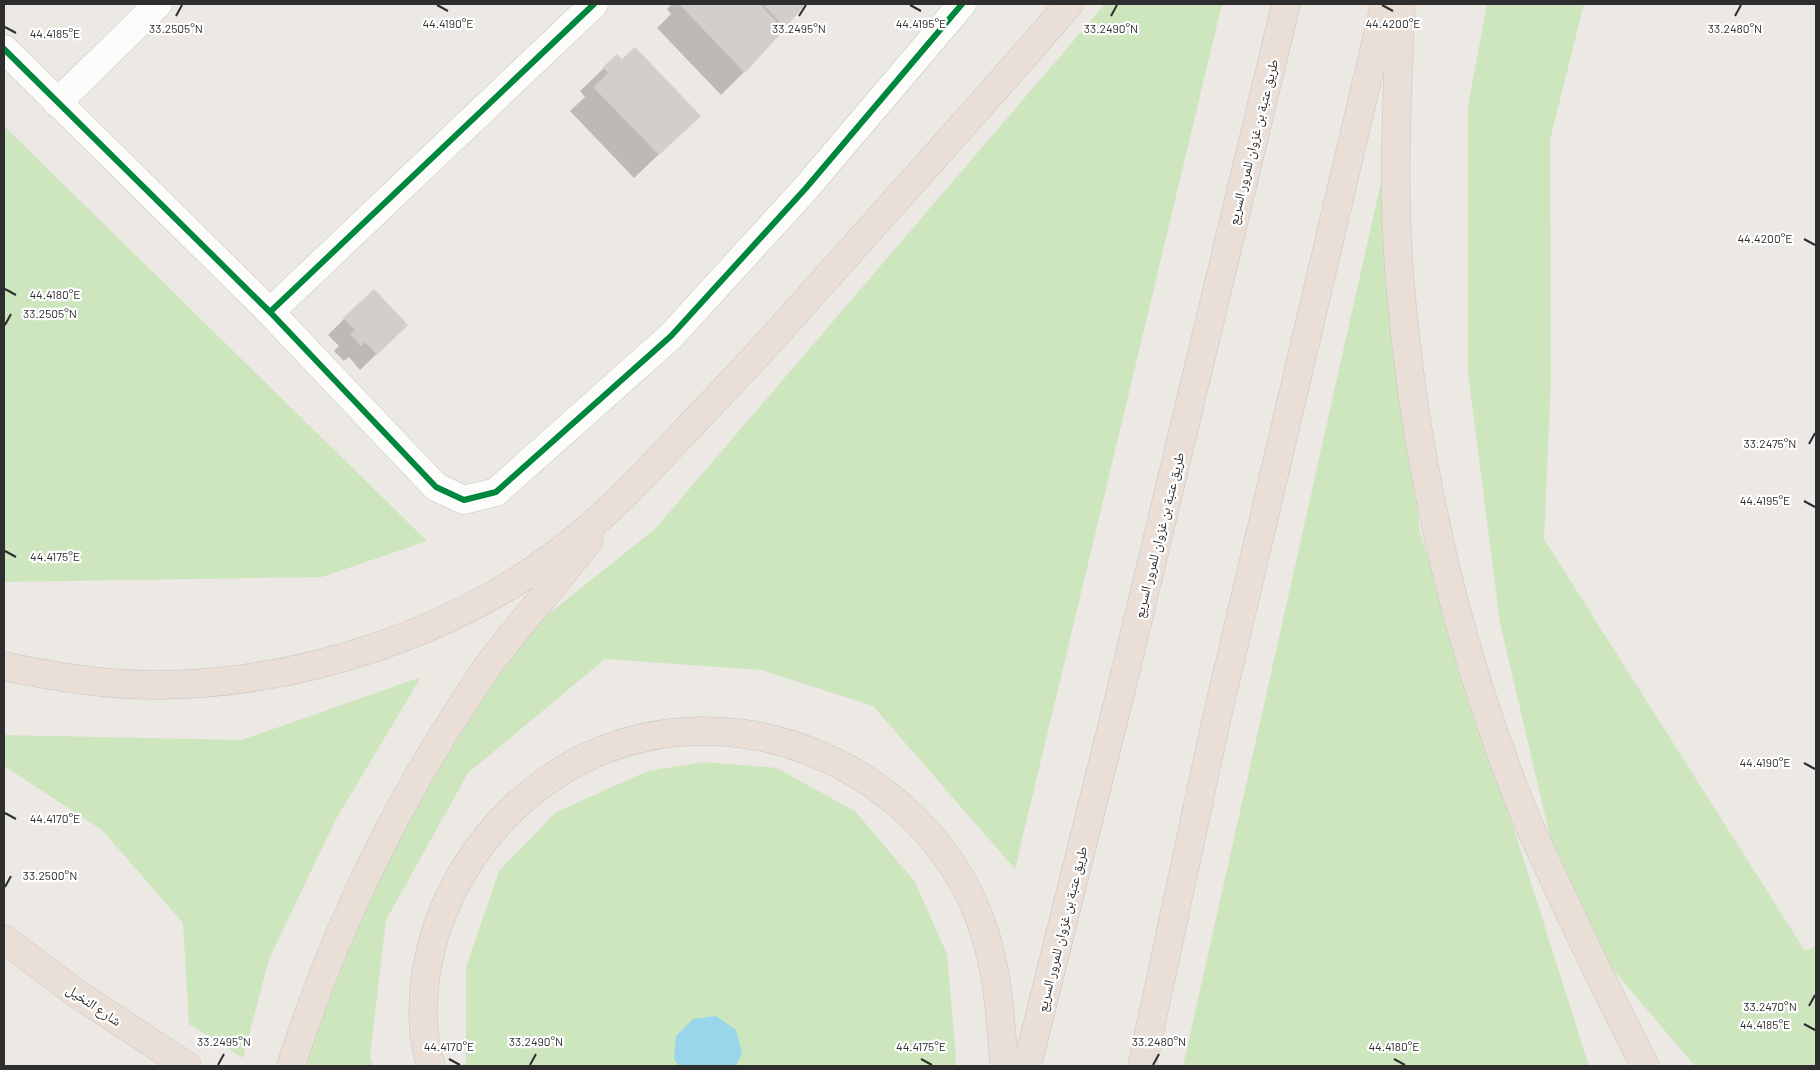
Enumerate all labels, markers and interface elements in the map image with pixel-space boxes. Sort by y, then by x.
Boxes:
text: 44.4190°E [422,16,474,30]
text: 44.4195°E [896,16,946,30]
text: 44.4200°E [1366,16,1421,30]
text: 33.2505°N [149,21,203,35]
text: 33.2495°N [772,21,826,35]
text: 33.2490°N [1084,21,1138,35]
text: 33.2480°N [1708,21,1762,35]
text: 44.4185°E [30,26,80,40]
street label: طريق عتبة بن غزوان للمرور السريع [1224,57,1283,227]
text: 44.4200°E [1738,231,1793,245]
text: 44.4180°E [29,287,81,301]
text: 33.2505°N [23,306,77,320]
text: 33.2475°N [1744,436,1796,450]
street label: طريق عتبة بن غزوان للمرور السريع [1130,450,1189,620]
text: 44.4195°E [1740,493,1790,507]
text: 44.4175°E [30,549,80,563]
text: 44.4190°E [1739,755,1791,769]
text: 44.4170°E [30,811,80,825]
street label: طريق عتبة بن غزوان للمرور السريع [1033,844,1092,1014]
text: 33.2500°N [23,868,77,882]
street label: شارع النخيل [63,980,125,1031]
text: 33.2470°N [1743,999,1797,1013]
text: 44.4185°E [1740,1017,1790,1031]
text: 33.2495°N [197,1034,251,1048]
text: 33.2490°N [509,1034,563,1048]
text: 33.2480°N [1132,1034,1186,1048]
text: 44.4170°E [424,1039,474,1053]
text: 44.4175°E [896,1039,946,1053]
text: 44.4180°E [1368,1039,1420,1053]

